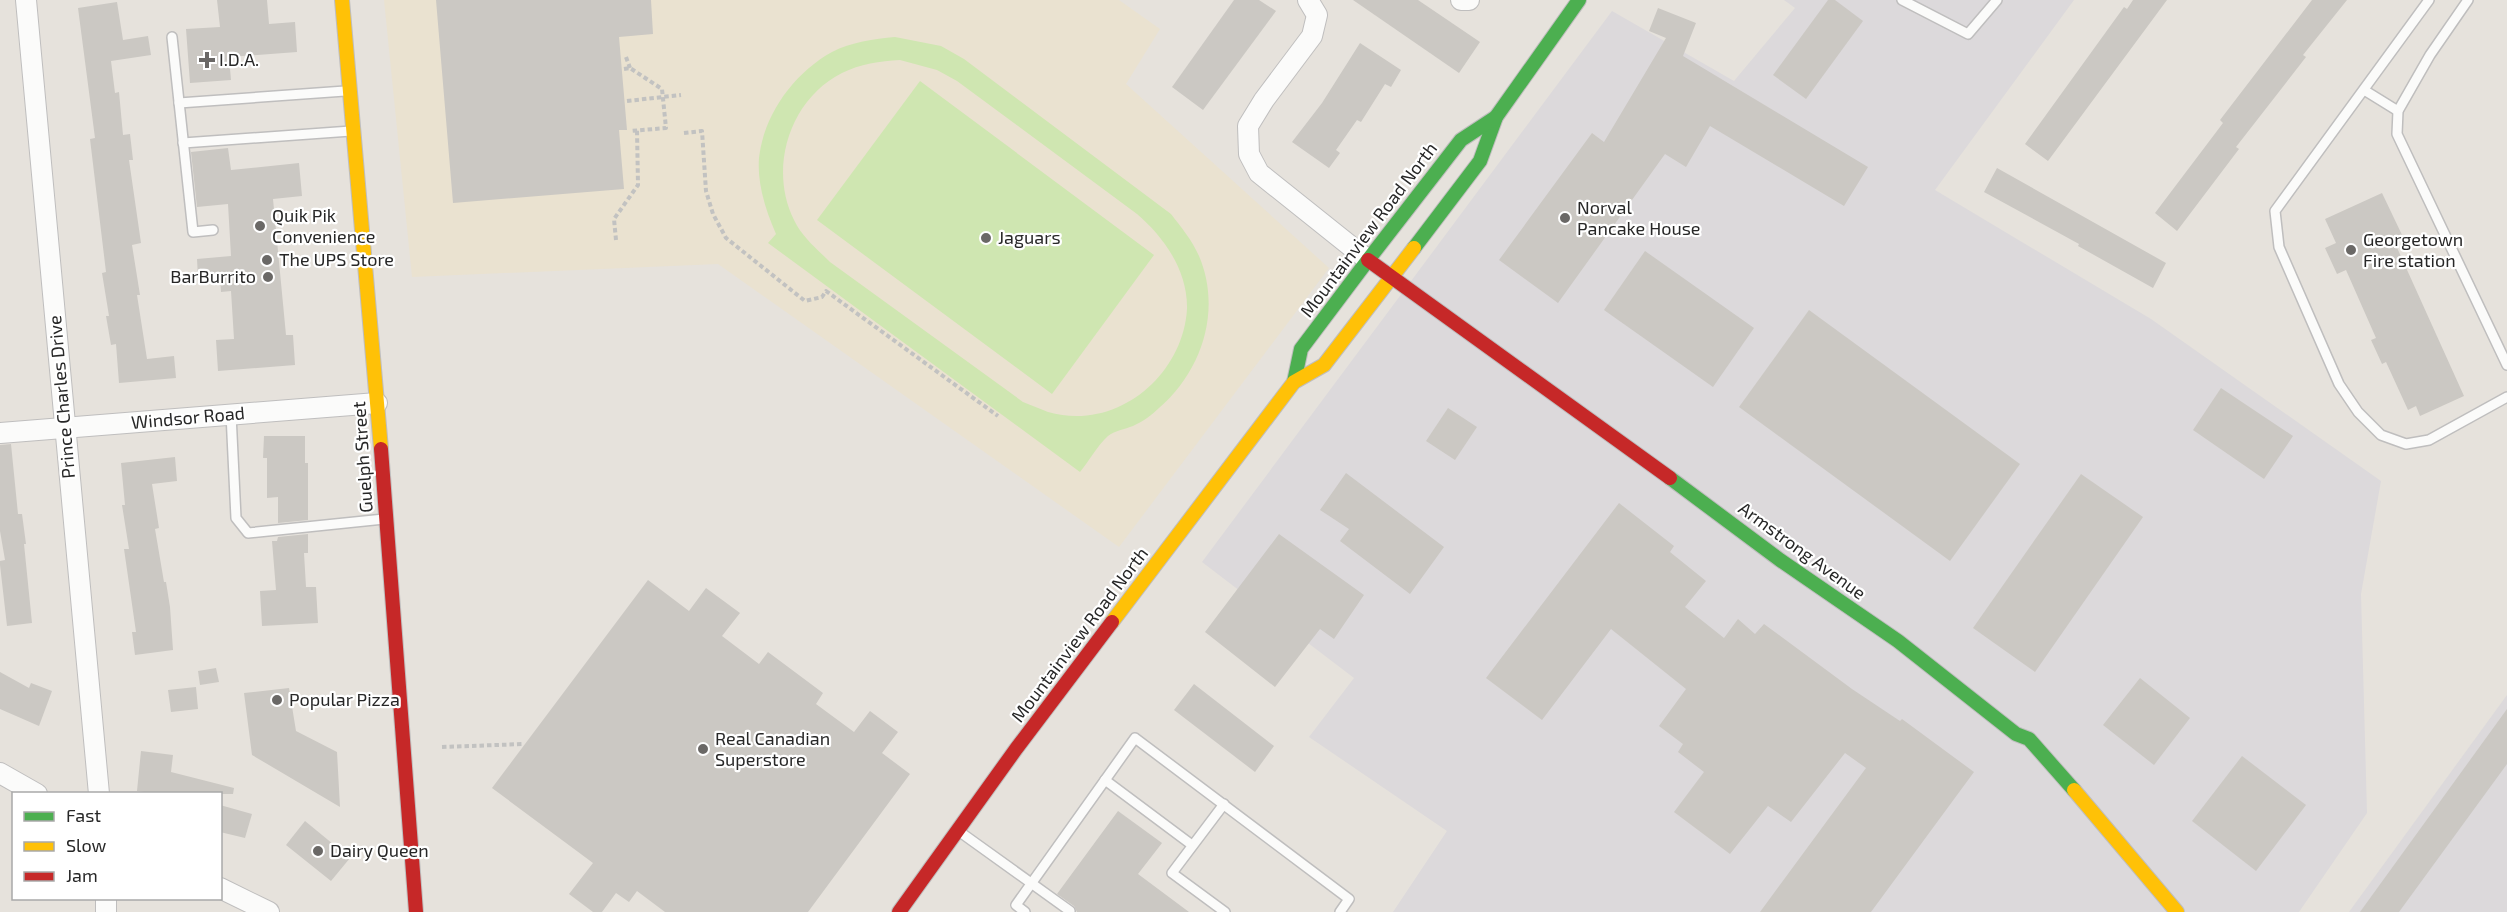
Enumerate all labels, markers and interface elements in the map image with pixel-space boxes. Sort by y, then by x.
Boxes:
place label: I.D.A. [219,48,259,70]
marker: I.D.A. [200,53,214,67]
street label: Mountainview Road North [1295,138,1441,321]
place label: Norval Pancake House [1577,196,1700,239]
place label: Quik Pik Convenience [272,204,375,247]
marker: Norval Pancake House [1558,211,1572,225]
marker: Quik Pik Convenience [253,219,267,233]
place label: Jaguars [998,226,1061,248]
place label: Georgetown Fire station [2363,228,2463,271]
marker: Jaguars [979,231,993,245]
marker: Georgetown Fire station [2344,243,2358,257]
place label: The UPS Store [279,248,394,270]
marker: The UPS Store [260,253,274,267]
place label: BarBurrito [170,265,256,287]
marker: BarBurrito [261,270,275,284]
street label: Prince Charles Drive [43,315,79,480]
street label: Windsor Road [130,401,246,433]
street label: Guelph Street [347,401,377,513]
street label: Armstrong Avenue [1735,497,1870,604]
street label: Mountainview Road North [1006,543,1152,726]
place label: Popular Pizza [289,688,400,710]
marker: Popular Pizza [270,693,284,707]
place label: Real Canadian Superstore [715,727,830,770]
marker: Real Canadian Superstore [696,742,710,756]
legend [12,792,222,900]
text: Fast [66,804,101,826]
text: Slow [66,834,107,856]
place label: Dairy Queen [330,839,429,861]
marker: Dairy Queen [311,844,325,858]
text: Jam [66,864,98,886]

